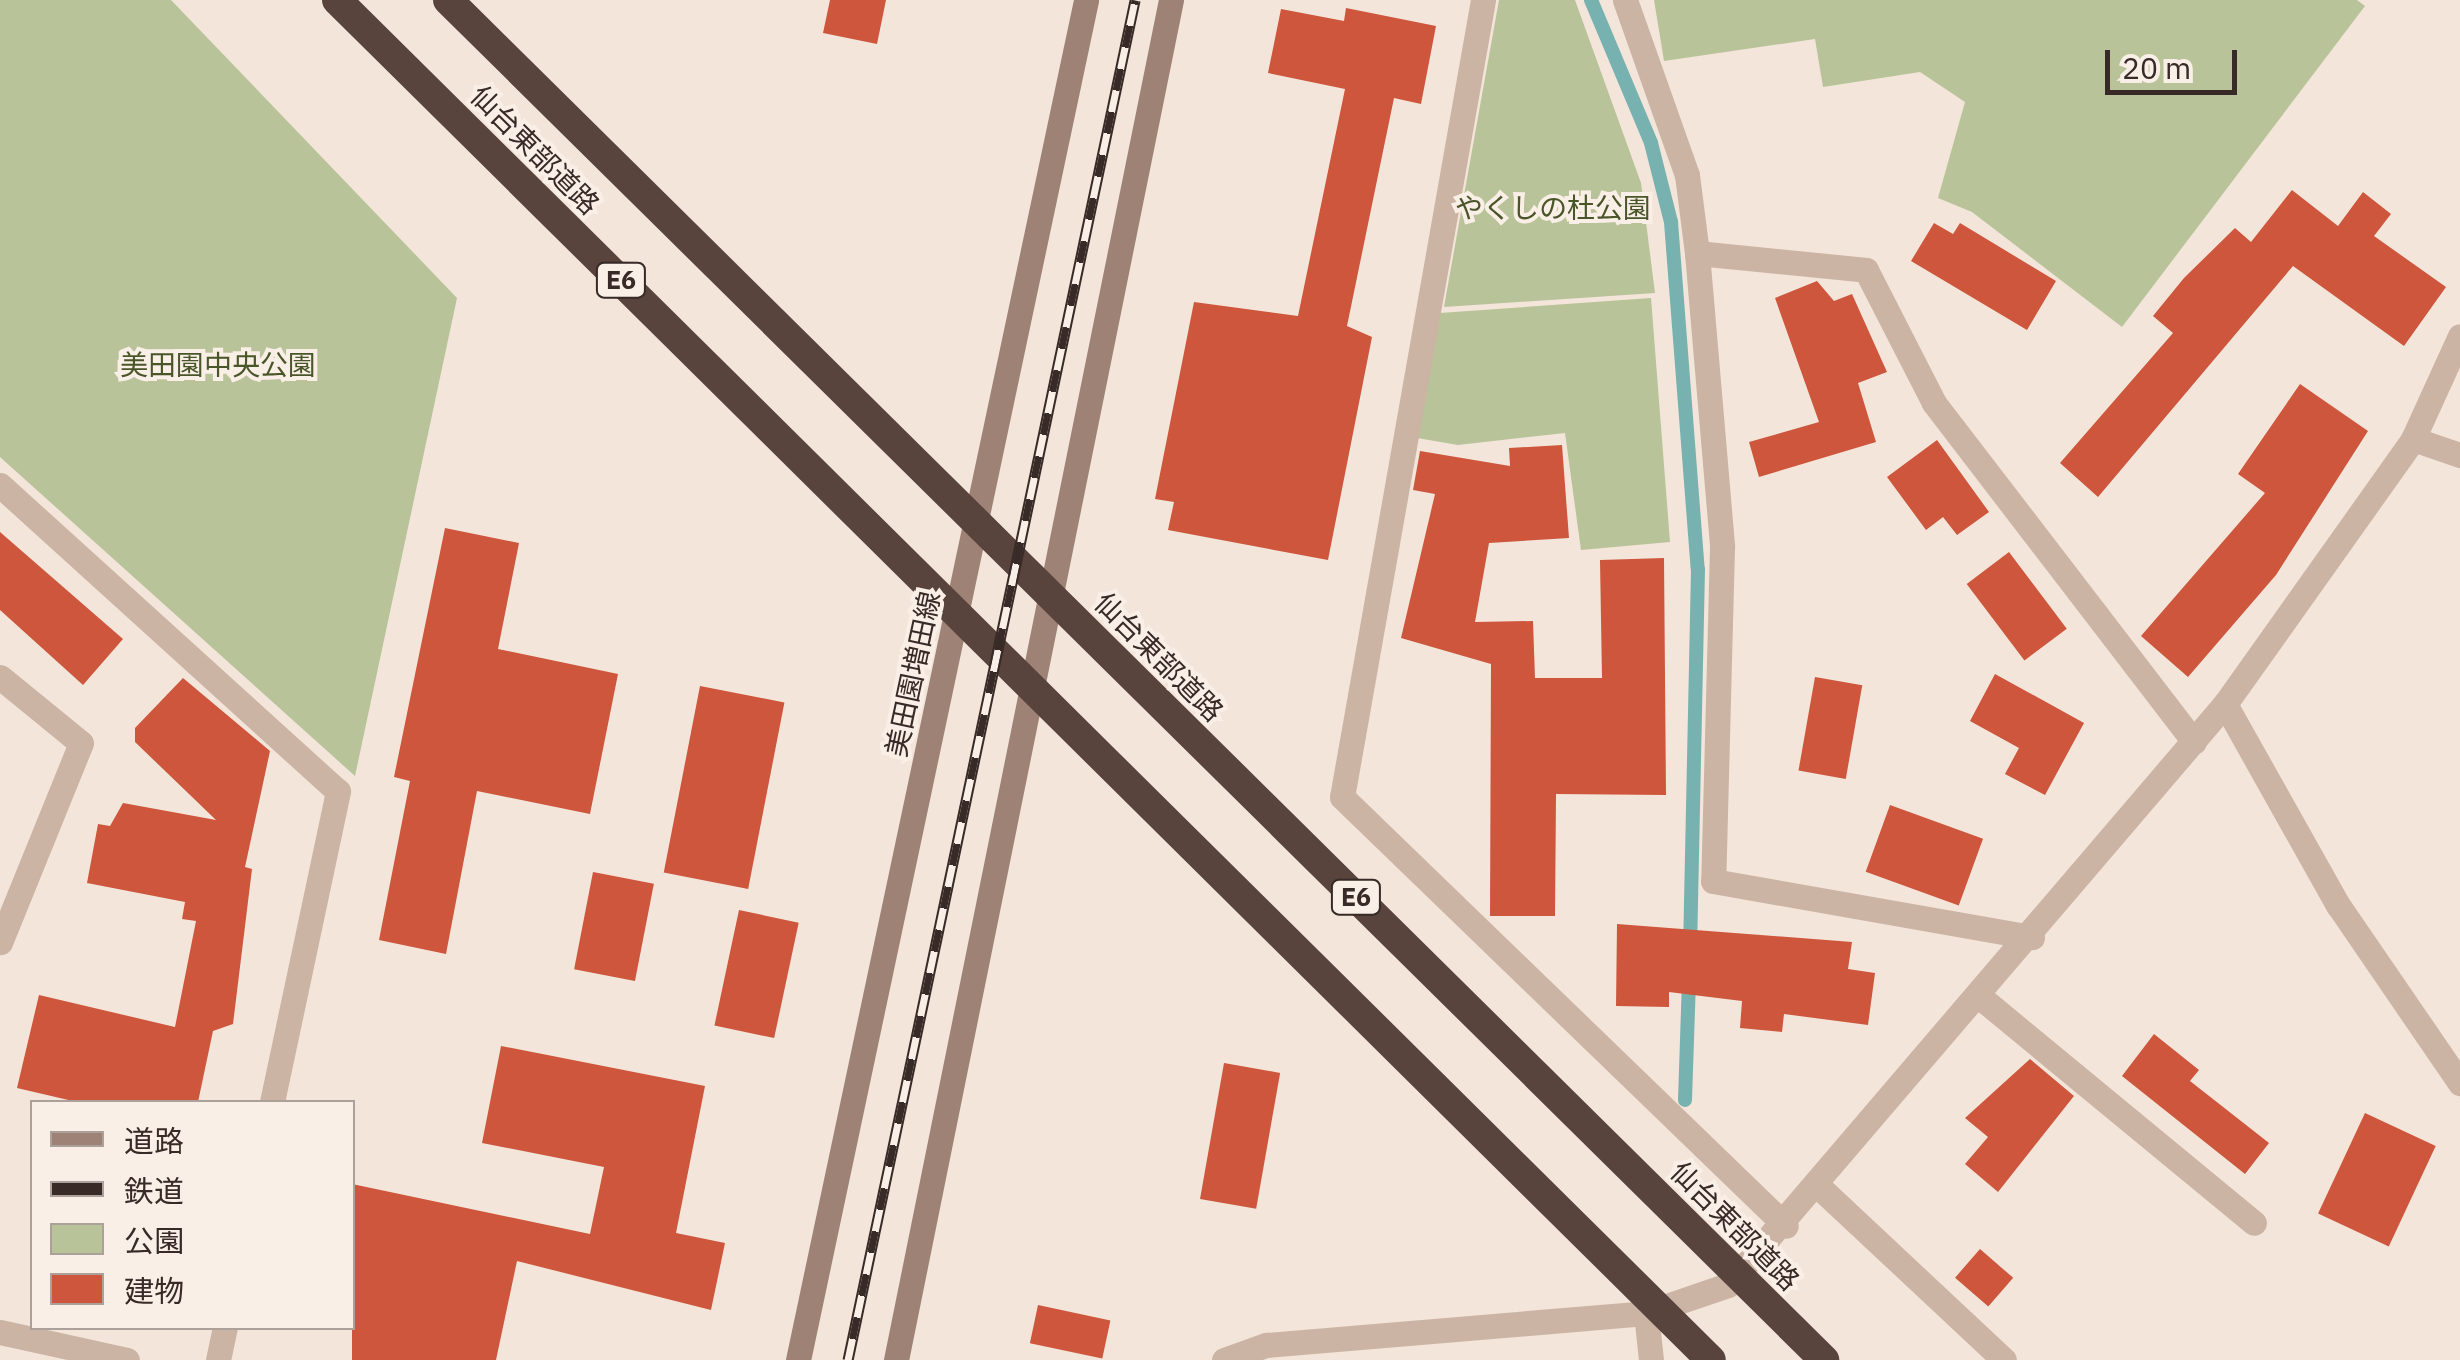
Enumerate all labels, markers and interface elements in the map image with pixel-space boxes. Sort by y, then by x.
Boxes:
scale bar [2110,30,2242,92]
text: 20 m [2122,48,2191,87]
street label: 仙台東部道路 [464,79,606,221]
park label: やくしの杜公園 [1455,191,1651,225]
road number: E6 [594,260,648,300]
park label: 美田園中央公園 [120,348,316,382]
street label: 仙台東部道路 [1088,586,1230,728]
street label: 美田園増田線 [879,588,947,760]
road number: E6 [1328,877,1384,917]
legend [30,1100,355,1330]
text: 道路 [124,1121,184,1160]
street label: 仙台東部道路 [1664,1155,1806,1297]
text: 鉄道 [124,1171,184,1210]
text: 公園 [124,1221,184,1260]
text: 建物 [124,1271,184,1310]

